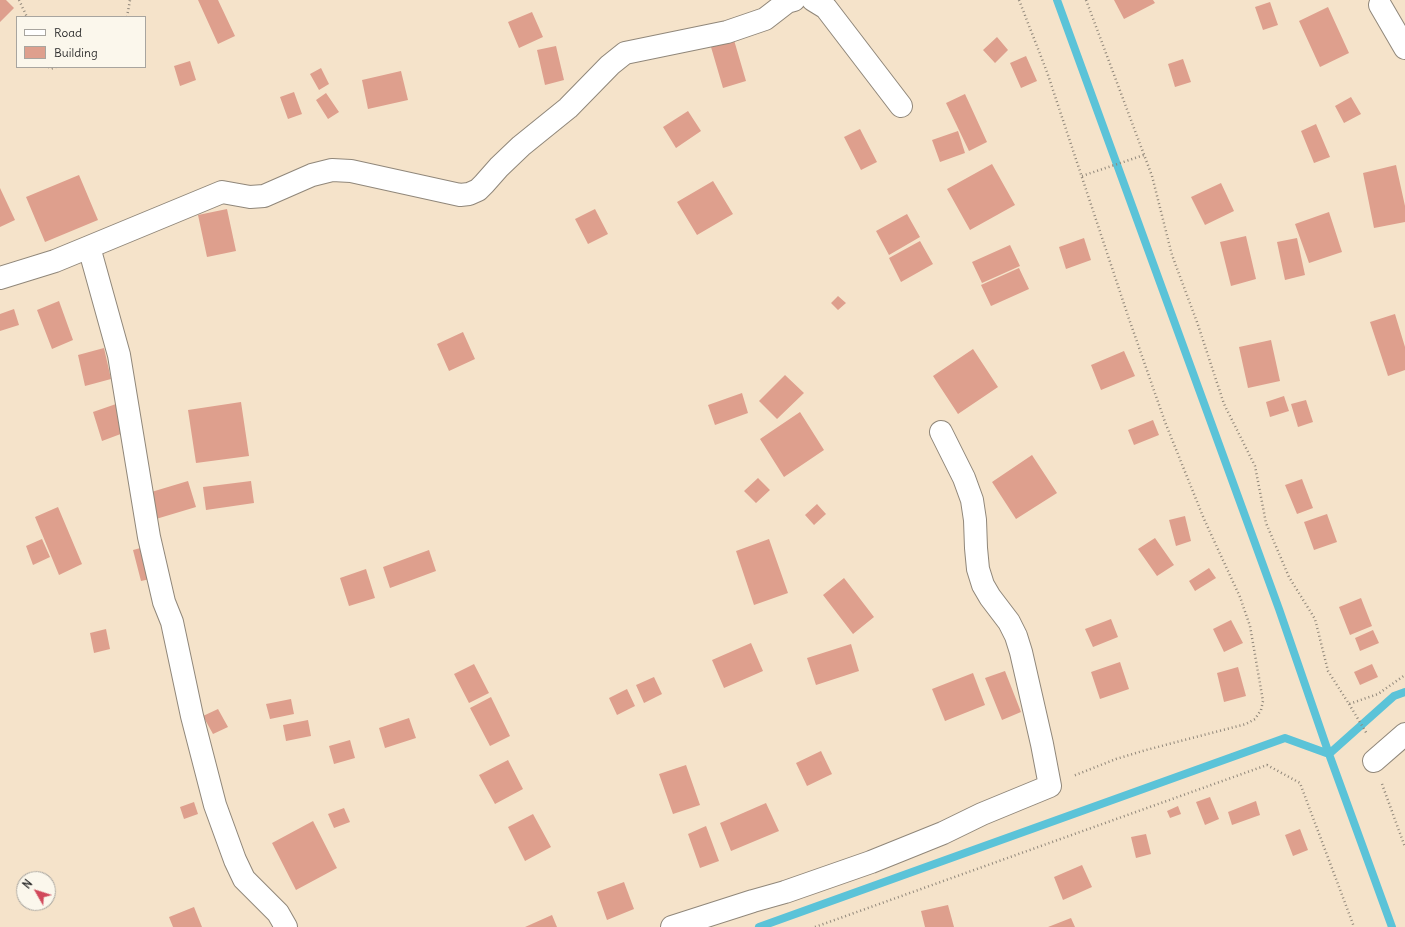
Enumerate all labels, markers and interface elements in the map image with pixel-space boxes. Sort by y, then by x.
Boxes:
legend [16,16,146,68]
text: Road [54,25,82,40]
text: Building [54,45,98,60]
north arrow [16,871,56,911]
text: N [20,877,35,891]

